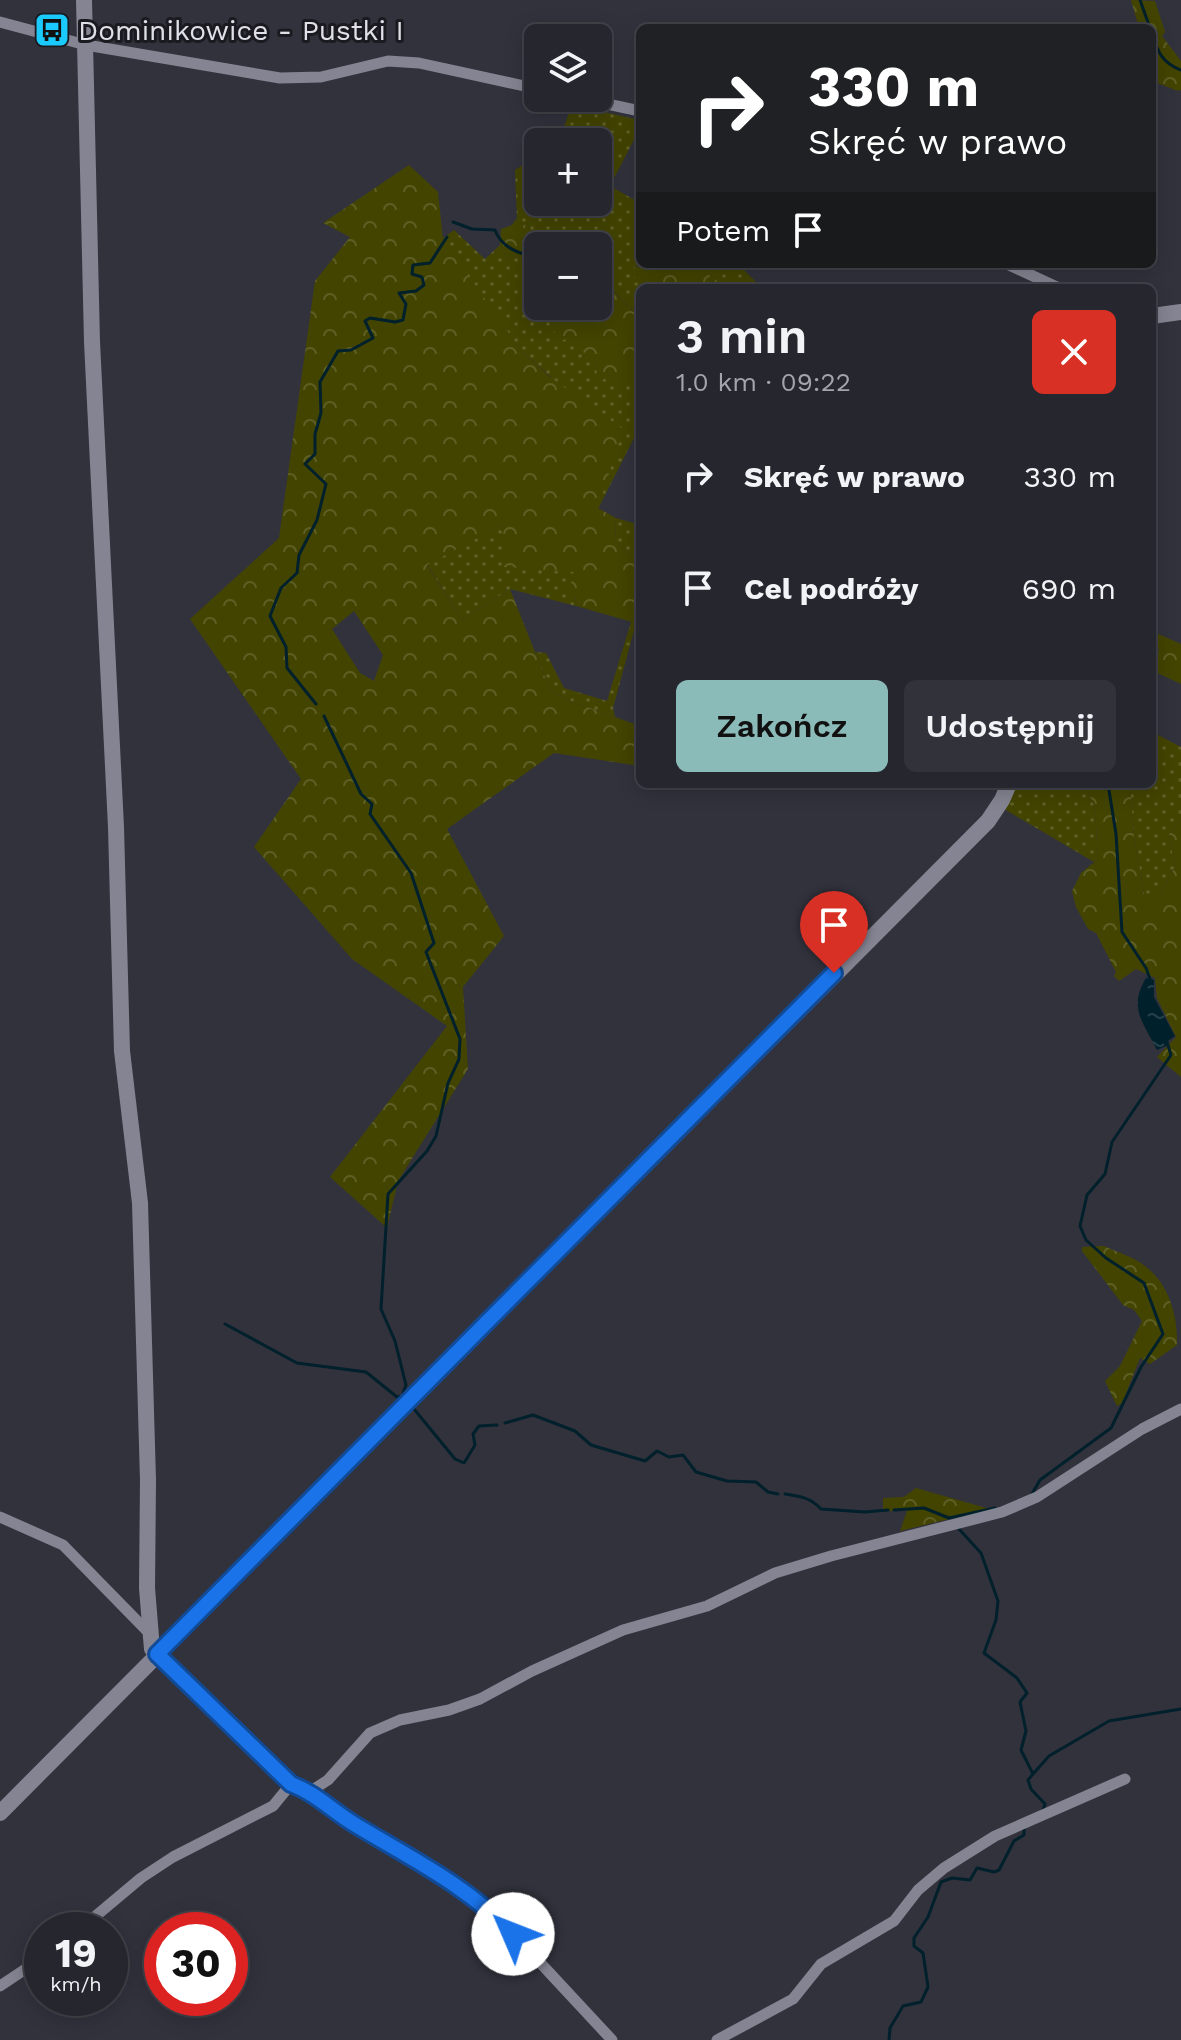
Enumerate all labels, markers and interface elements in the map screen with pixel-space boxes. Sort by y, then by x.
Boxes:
bus stop icon: Dominikowice - Pustki I [33,11,71,49]
place label: Dominikowice - Pustki I [78,14,404,47]
map controls [524,24,612,320]
button: layers [524,24,612,112]
text: 330 m [808,54,979,120]
icon: right [676,56,780,160]
text: Skręć w prawo [808,121,1067,163]
button: + [524,128,612,216]
icon: arrive [786,208,830,252]
text: Potem [676,213,770,248]
button: − [524,232,612,320]
text: 3 min [676,308,808,365]
button: close [1032,310,1116,394]
text: 1.0 km · 09:22 [676,367,851,397]
icon: right [676,454,720,498]
text: Skręć w prawo [744,459,965,494]
text: 330 m [1024,459,1116,494]
icon: arrive [676,566,720,610]
text: Cel podróży [744,571,918,606]
text: 690 m [1022,571,1116,606]
button: Zakończ [676,680,888,772]
button: Udostępnij [904,680,1116,772]
pin [800,891,868,973]
icon: arrive [812,903,856,947]
position arrow [471,1892,555,1976]
speed limit sign: 30 [144,1912,248,2016]
text: 19 [55,1930,97,1977]
text: km/h [50,1972,102,1996]

